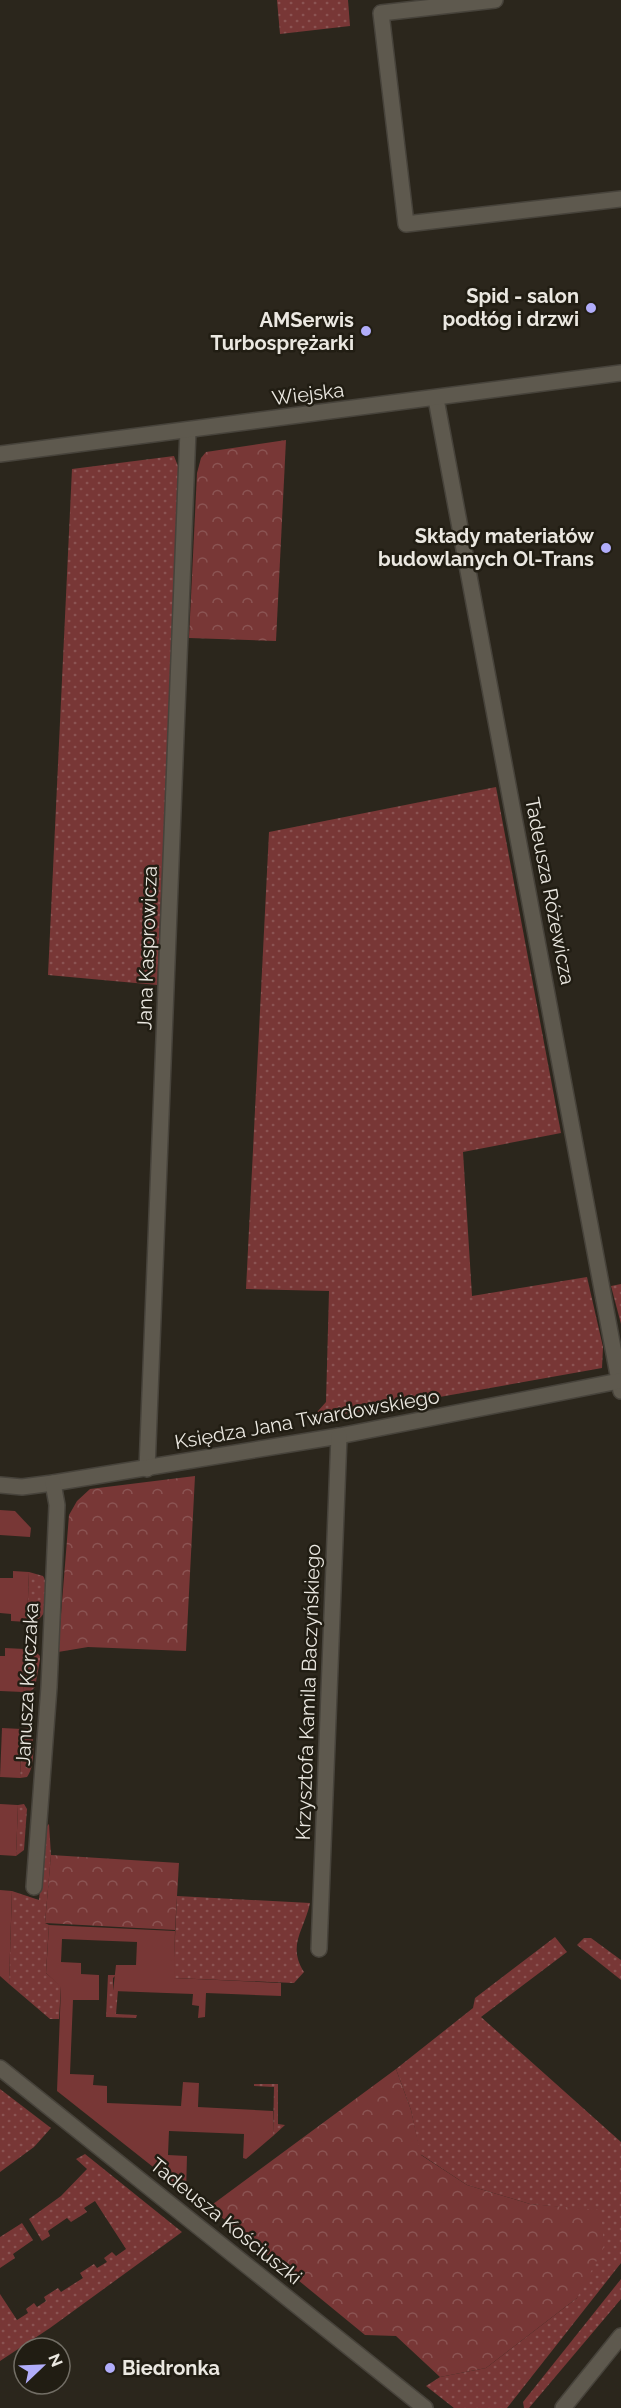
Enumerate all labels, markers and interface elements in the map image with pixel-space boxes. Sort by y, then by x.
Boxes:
place label: Spid - salon podłóg i drzwi [443,284,579,331]
marker: Spid - salon podłóg i drzwi [584,301,598,315]
place label: AMSerwis Turbosprężarki [211,308,354,355]
marker: AMSerwis Turbosprężarki [359,324,373,338]
street label: Wiejska [270,378,346,410]
place label: Składy materiałów budowlanych Ol-Trans [378,524,594,571]
marker: Składy materiałów budowlanych Ol-Trans [599,541,613,555]
street label: Tadeusza Różewicza [520,795,580,987]
street label: Jana Kasprowicza [132,865,162,1031]
street label: Księdza Jana Twardowskiego [173,1384,441,1454]
street label: Krzysztofa Kamila Baczyńskiego [291,1543,325,1841]
street label: Janusza Korczaka [11,1602,43,1766]
street label: Tadeusza Kościuszki [145,2152,307,2290]
north arrow [12,2336,72,2396]
text: N [44,2351,66,2370]
place label: Biedronka [122,2356,220,2380]
marker: Biedronka [103,2361,117,2375]

